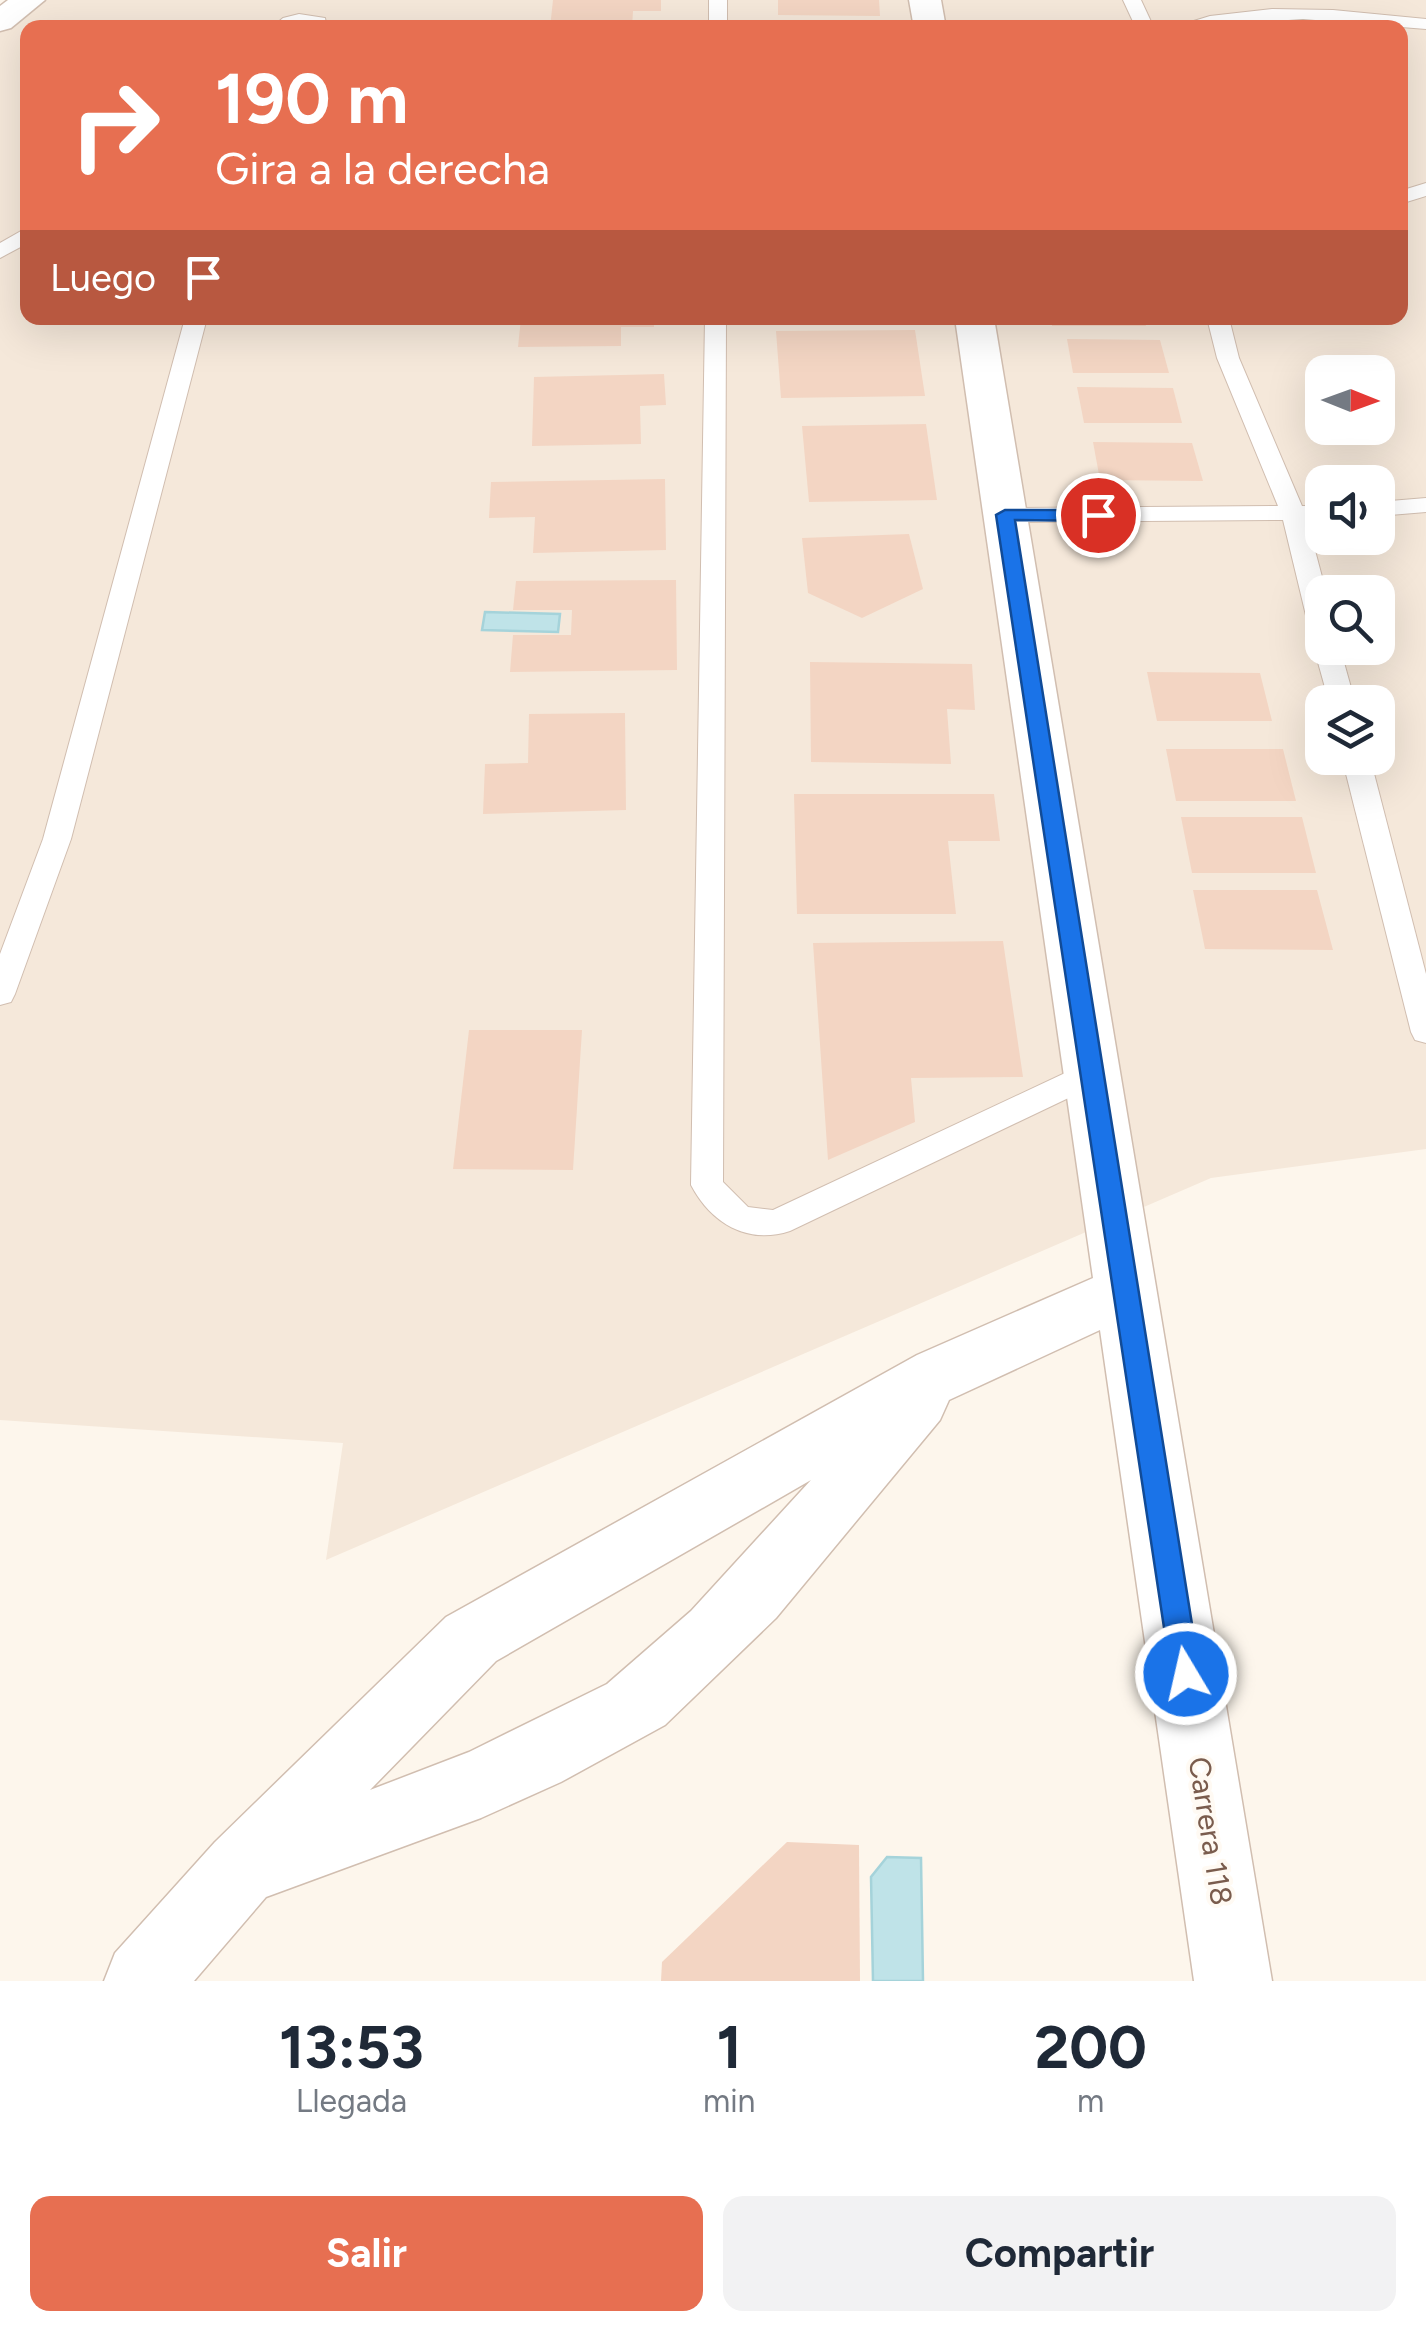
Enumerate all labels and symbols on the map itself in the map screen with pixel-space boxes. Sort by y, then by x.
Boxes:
north arrow [1305,355,1395,445]
pin [1056,473,1141,558]
position arrow [1134,1622,1238,1726]
street label: Carrera 118 [1181,1754,1240,1908]

